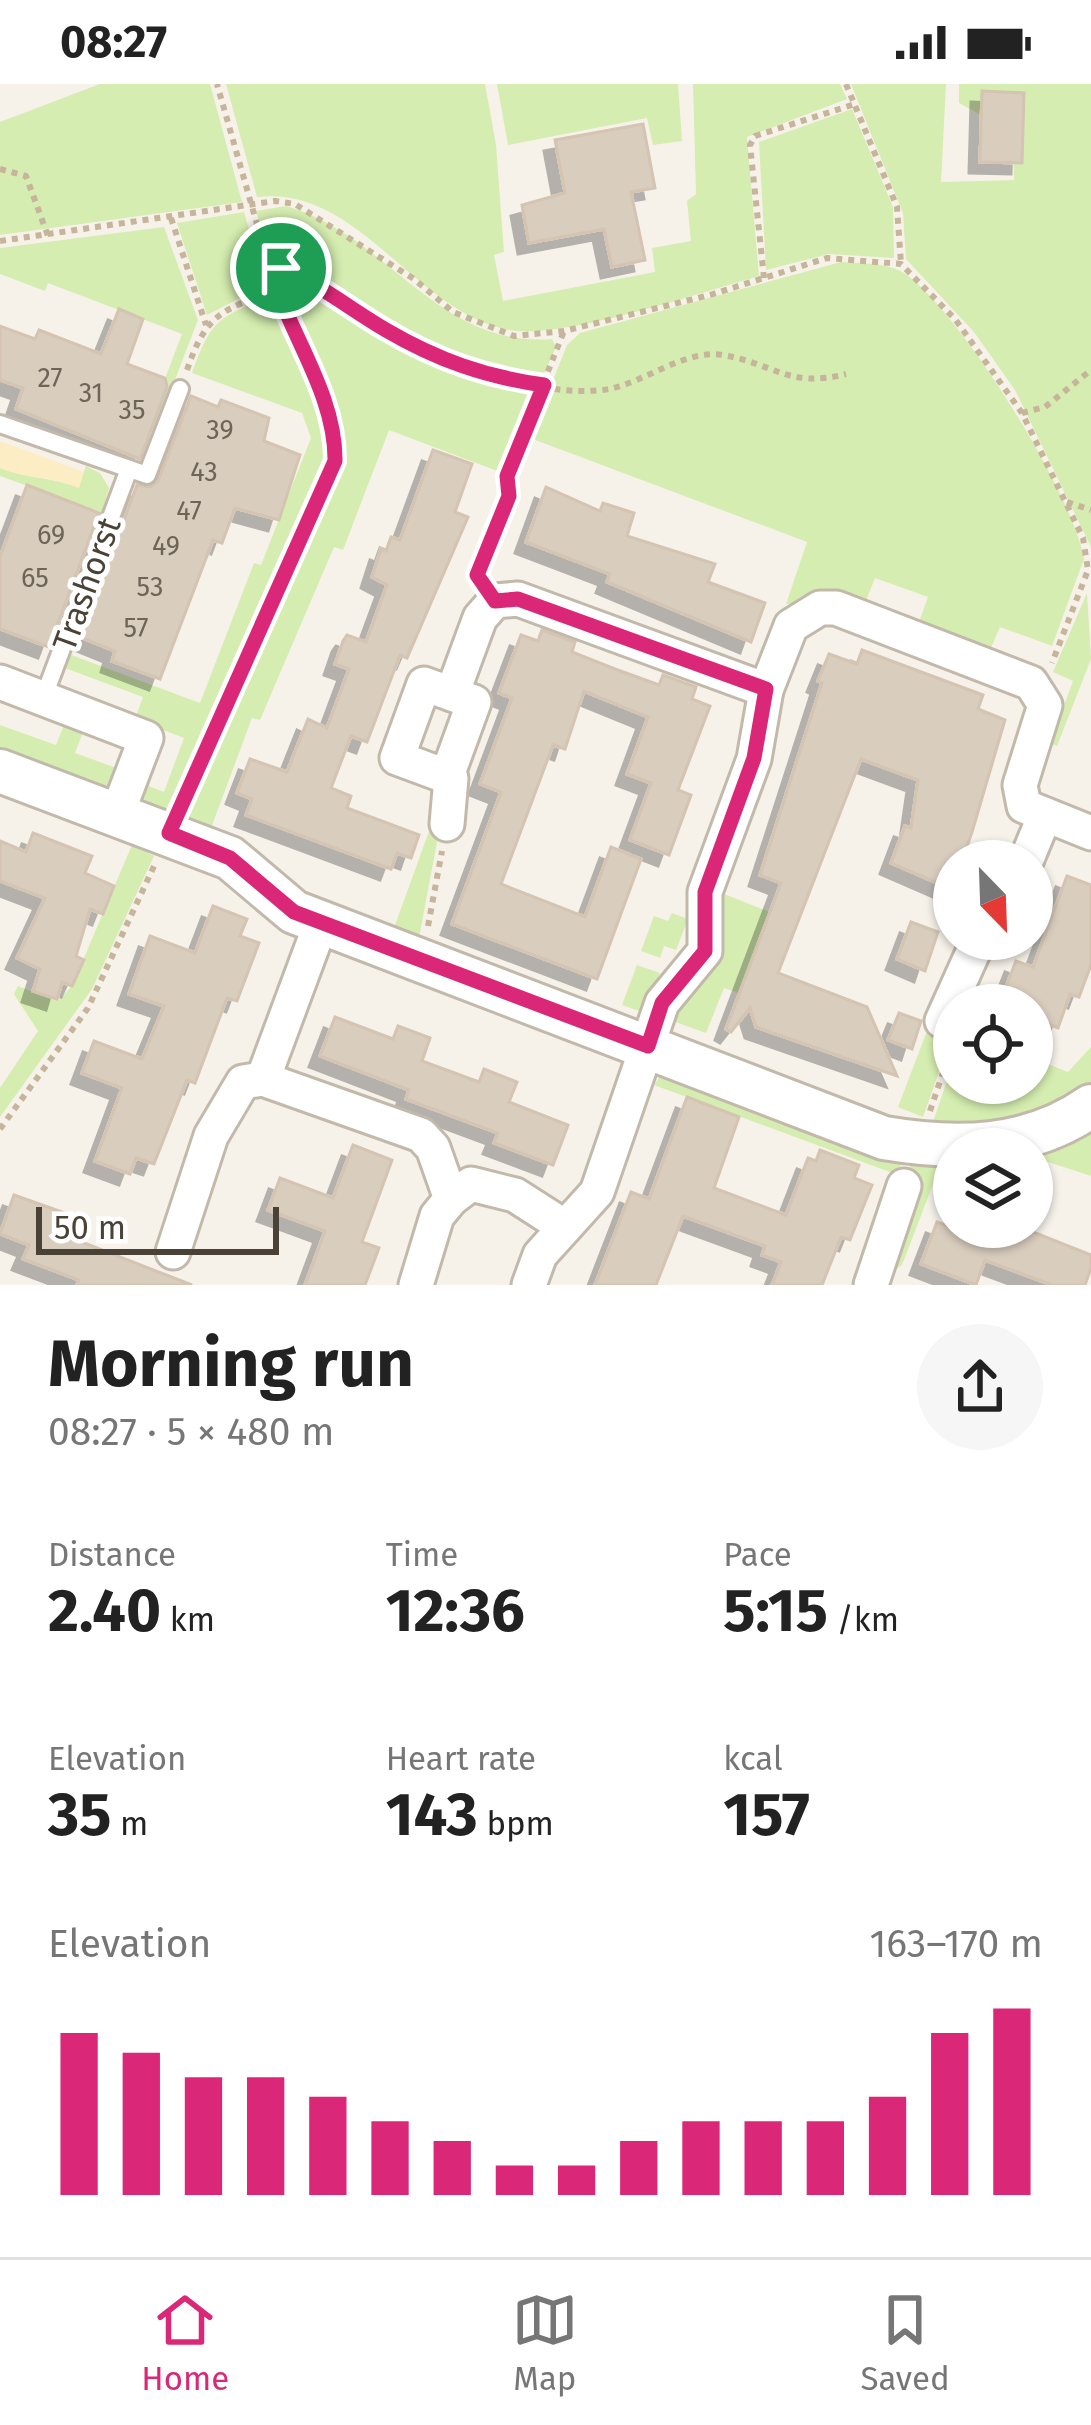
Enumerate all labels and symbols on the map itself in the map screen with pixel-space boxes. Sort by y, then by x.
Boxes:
pin [230,217,332,319]
house number: 27 [37,362,63,394]
house number: 31 [79,377,103,409]
house number: 35 [119,394,146,426]
house number: 39 [206,414,234,446]
house number: 43 [190,456,218,488]
house number: 47 [176,495,202,527]
street label: Trashorst [44,512,130,656]
house number: 69 [37,519,65,551]
house number: 49 [152,530,180,562]
house number: 65 [21,562,49,594]
house number: 53 [137,571,163,603]
house number: 57 [124,612,148,644]
north arrow [933,840,1053,960]
scale bar [36,1201,279,1254]

